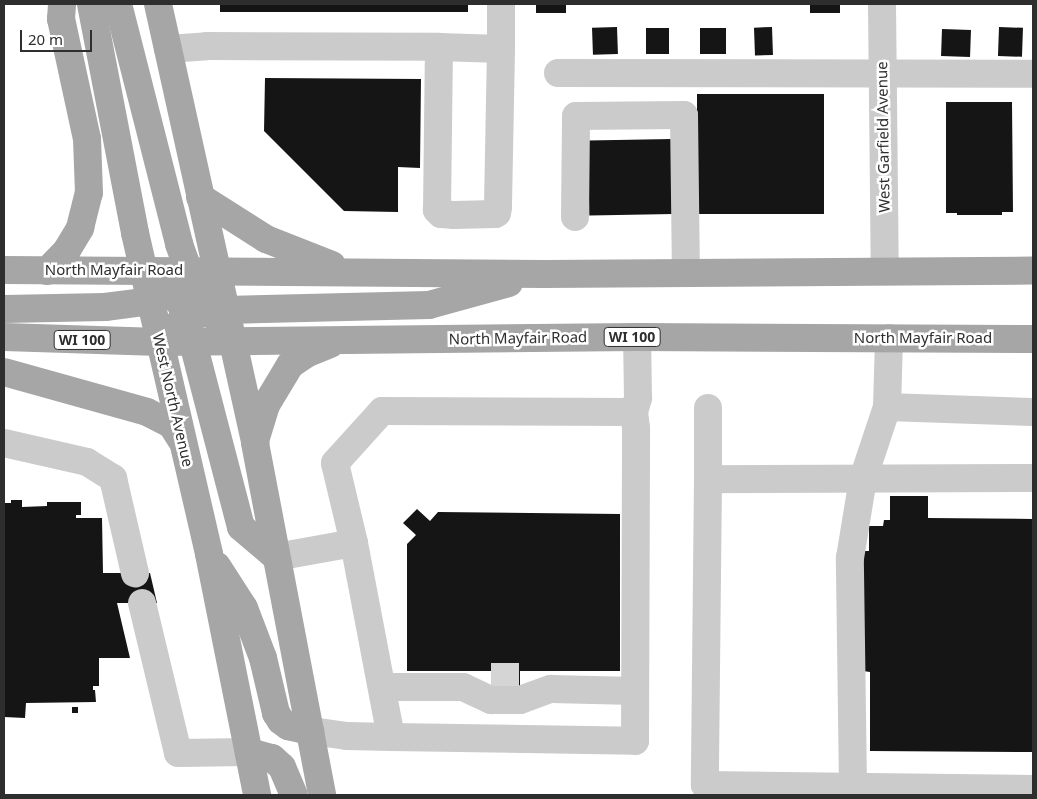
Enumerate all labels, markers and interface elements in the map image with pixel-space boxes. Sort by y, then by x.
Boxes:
scale bar [22,20,95,52]
text: 20 m [28,29,63,49]
street label: West Garfield Avenue [873,61,893,213]
street label: North Mayfair Road [45,261,183,279]
road number: WI 100 [603,326,661,348]
road number: WI 100 [53,328,111,352]
street label: North Mayfair Road [449,328,587,348]
street label: North Mayfair Road [854,329,992,347]
street label: West North Avenue [149,331,197,469]

